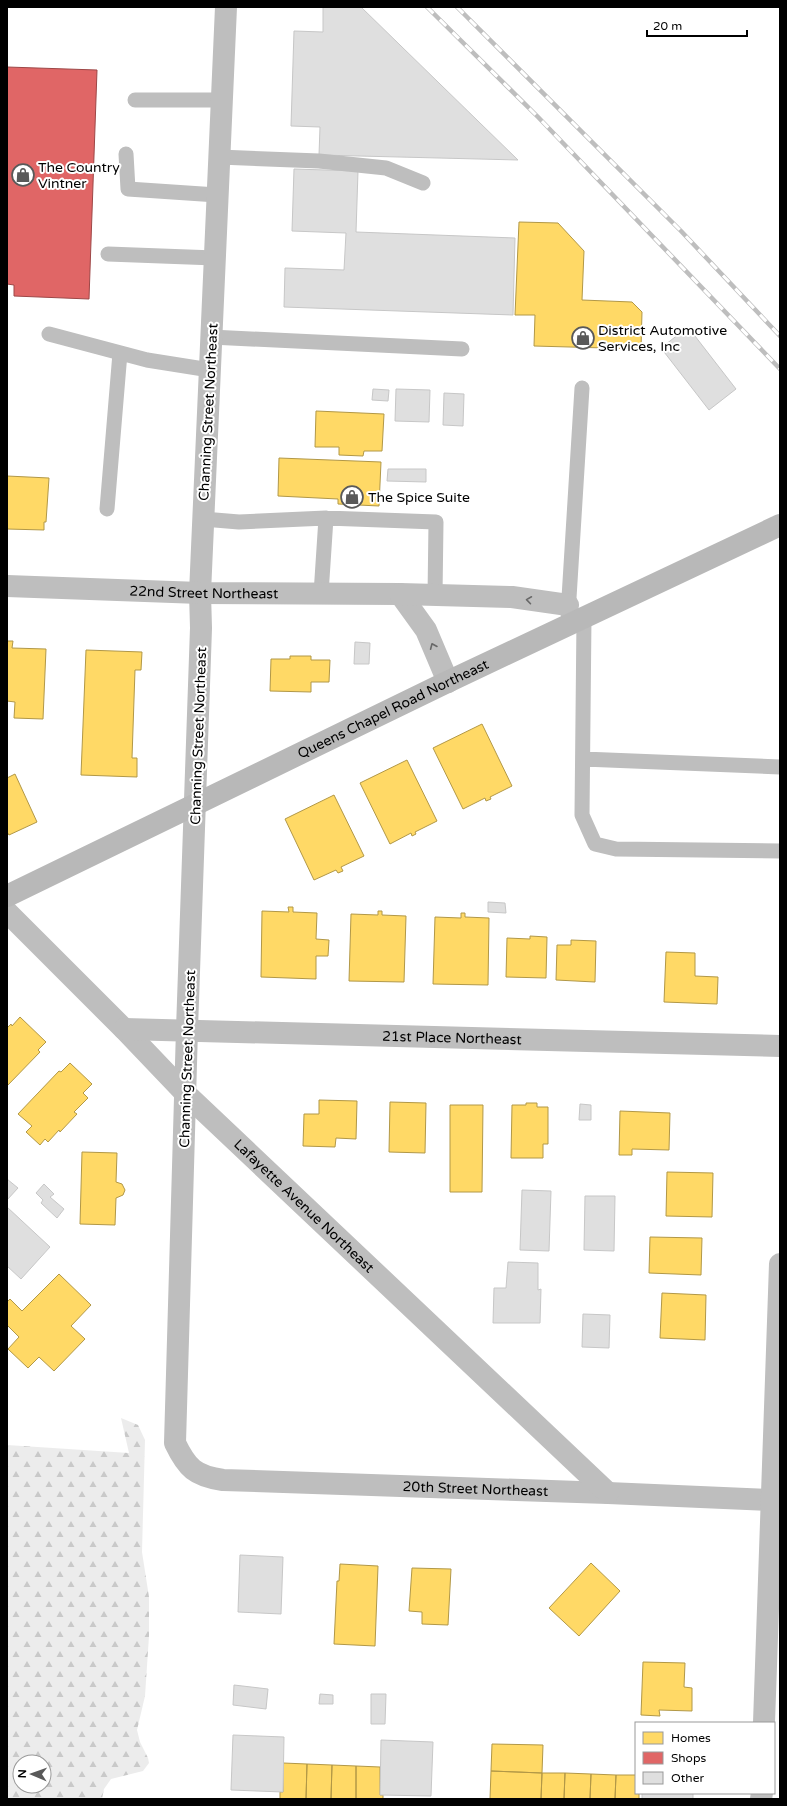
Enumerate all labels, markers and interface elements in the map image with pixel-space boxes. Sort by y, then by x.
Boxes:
scale bar [647,12,747,38]
text: 20 m [653,19,682,33]
place label: The Country Vintner [38,159,120,192]
shop icon: The Country Vintner [10,162,36,188]
street label: Channing Street Northeast [195,322,222,501]
place label: District Automotive Services, Inc [598,322,727,355]
shop icon: District Automotive Services, Inc [570,325,596,351]
shop icon: The Spice Suite [339,484,365,510]
place label: The Spice Suite [368,489,470,506]
street label: 22nd Street Northeast [129,582,279,602]
one-way arrow [526,596,533,605]
one-way arrow [430,643,438,651]
street label: Channing Street Northeast [187,646,210,825]
street label: Queens Chapel Road Northeast [295,656,492,762]
street label: Channing Street Northeast [176,969,199,1148]
street label: 21st Place Northeast [382,1028,523,1048]
street label: Lafayette Avenue Northeast [230,1136,378,1277]
street label: 20th Street Northeast [402,1478,549,1500]
legend [635,1722,775,1794]
text: Homes [671,1731,711,1745]
text: Shops [671,1751,706,1765]
north arrow [12,1754,52,1794]
text: N [16,1769,29,1778]
text: Other [671,1771,704,1785]

